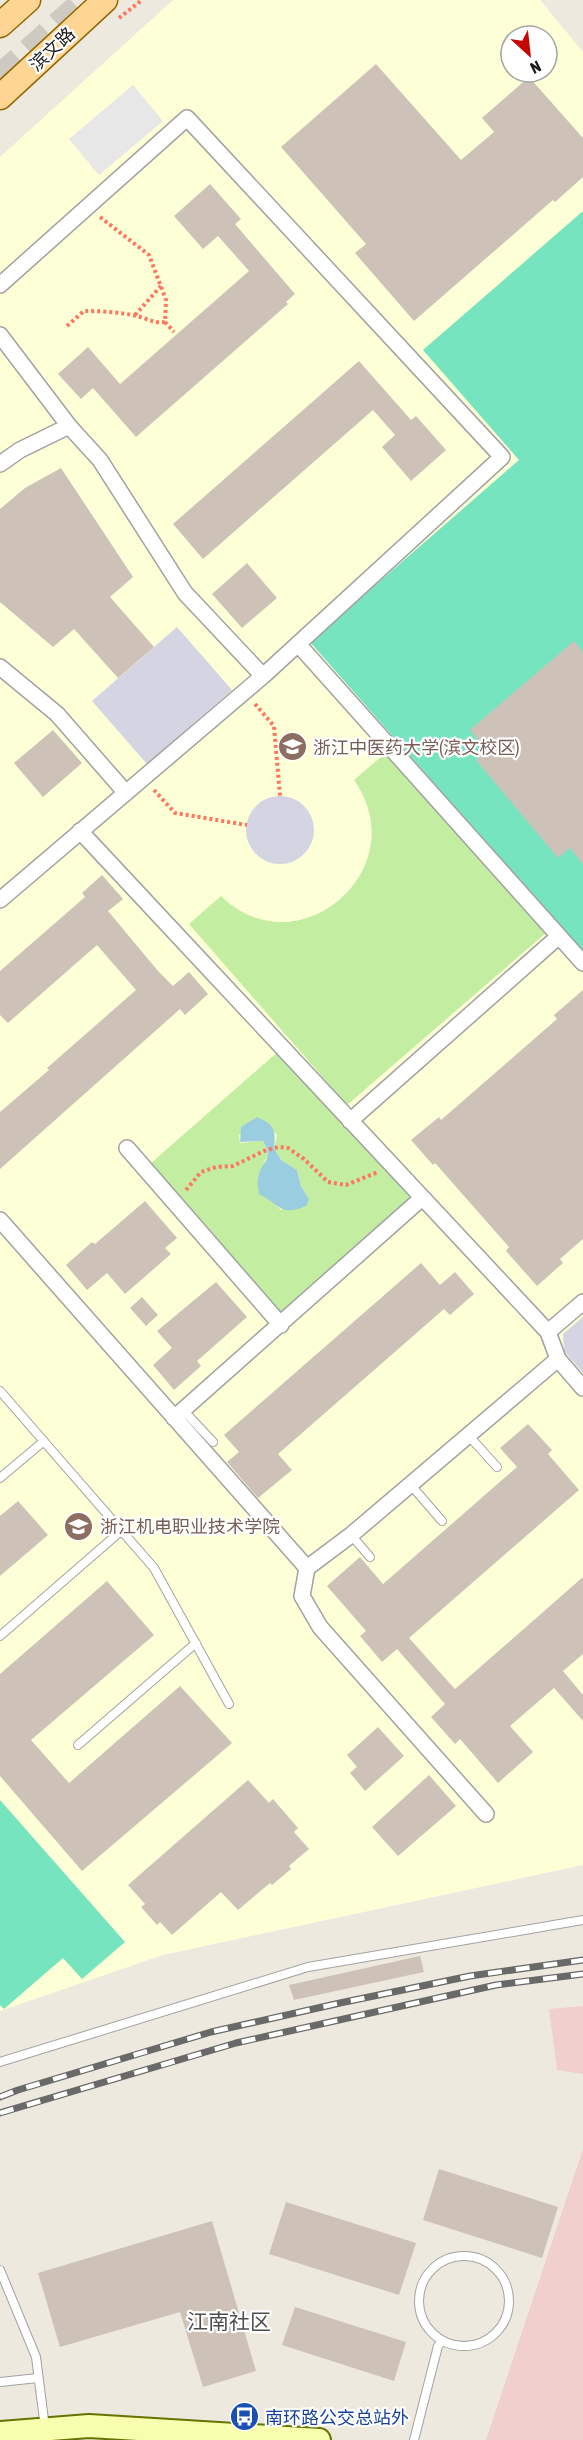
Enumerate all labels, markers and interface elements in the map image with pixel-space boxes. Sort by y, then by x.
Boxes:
street label: 滨文路 [25,23,79,75]
north arrow [499,24,559,84]
text: N [528,57,544,78]
school or university icon: 浙江中医药大学(滨文校区) [276,731,308,763]
place label: 浙江中医药大学(滨文校区) [313,737,520,758]
school or university icon: 浙江机电职业技术学院 [63,1510,95,1542]
place label: 浙江机电职业技术学院 [100,1516,280,1537]
district label: 江南社区 [187,2309,271,2333]
bus stop icon: 南环路公交总站外 [228,2401,260,2433]
place label: 南环路公交总站外 [265,2407,409,2428]

